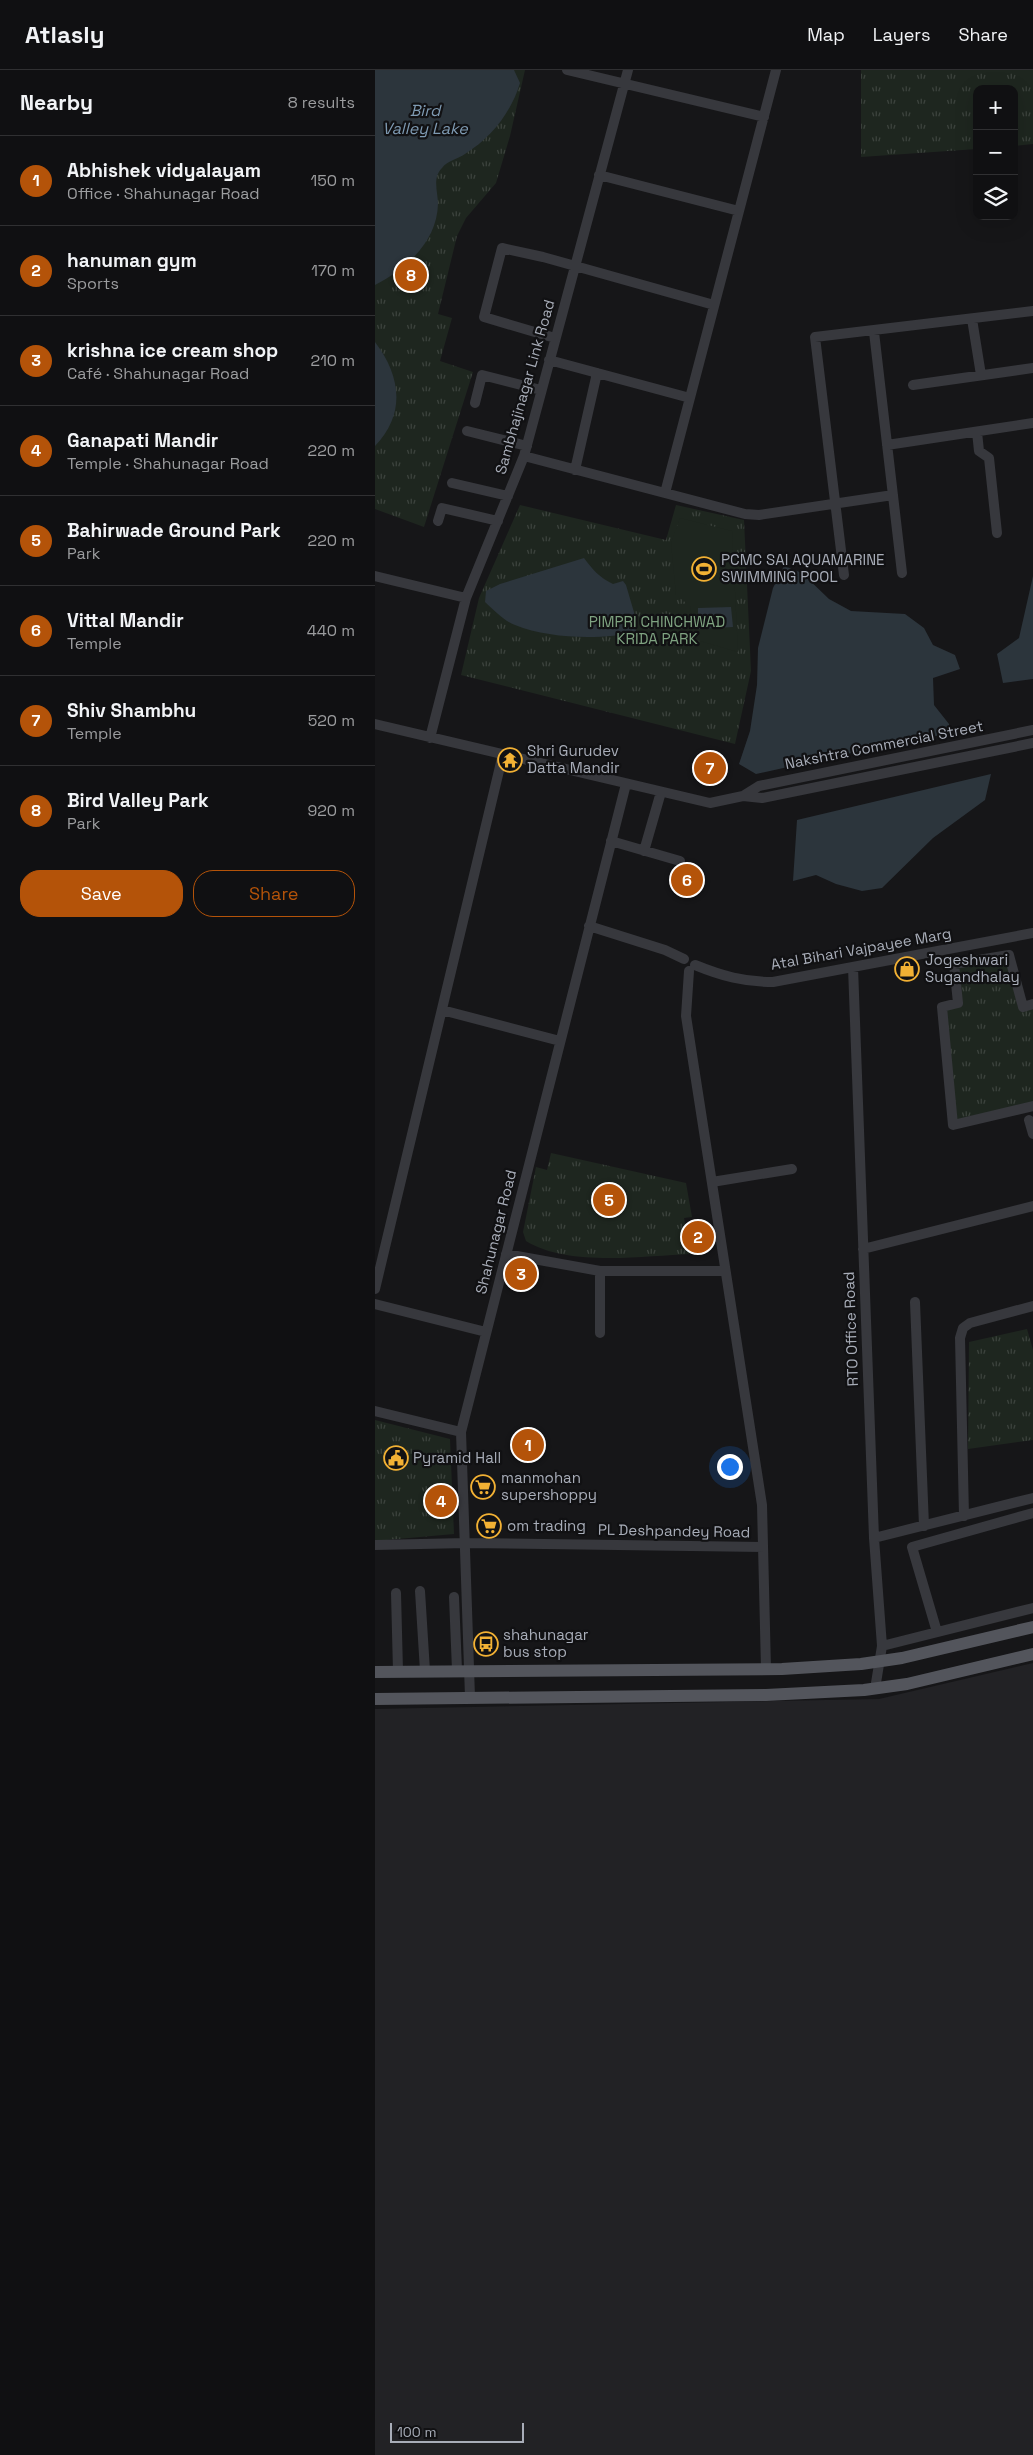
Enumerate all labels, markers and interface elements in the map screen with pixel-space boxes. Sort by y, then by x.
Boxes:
text: Atlasly [25,19,104,50]
text: Map [807,23,845,46]
text: Layers [873,23,930,46]
text: Share [958,23,1008,46]
map controls [973,85,1018,220]
button: + [973,85,1018,130]
text: Nearby [20,89,93,116]
text: 8 results [288,92,355,113]
water label: Bird Valley Lake [382,100,468,139]
button: − [973,130,1018,175]
text: Abhishek vidyalayam [67,158,261,183]
text: 1 [32,170,40,191]
text: 150 m [311,170,355,191]
button: layers [973,175,1018,220]
text: Office · Shahunagar Road [67,183,260,204]
text: hanuman gym [67,248,197,273]
pin: 8 [395,256,427,294]
text: 2 [31,260,41,281]
text: 170 m [311,260,355,281]
text: Sports [67,273,119,294]
street label: Sambhajinagar Link Road [490,297,559,476]
text: krishna ice cream shop [67,338,278,363]
text: 3 [31,350,41,371]
text: 210 m [311,350,355,371]
text: Café · Shahunagar Road [67,363,249,384]
text: Ganapati Mandir [67,428,218,453]
text: 4 [31,440,41,461]
text: 220 m [308,440,355,461]
text: Temple · Shahunagar Road [67,453,269,474]
text: Bahirwade Ground Park [67,518,281,543]
text: 5 [31,530,41,551]
text: 220 m [308,530,355,551]
text: Park [67,543,100,564]
place label: PCMC SAI AQUAMARINE SWIMMING POOL [721,550,885,586]
sports icon: PCMC SAI AQUAMARINE SWIMMING POOL [691,556,717,582]
text: Vittal Mandir [67,608,184,633]
park label: PIMPRI CHINCHWAD KRIDA PARK [589,612,725,648]
text: 6 [31,620,41,641]
text: 440 m [307,620,355,641]
text: Temple [67,633,122,654]
text: Shiv Shambhu [67,698,196,723]
text: 7 [32,710,40,731]
text: 520 m [308,710,355,731]
street label: Nakshtra Commercial Street [783,716,985,773]
text: Temple [67,723,122,744]
place label: Shri Gurudev Datta Mandir [527,741,620,777]
temple icon: Shri Gurudev Datta Mandir [497,747,523,773]
pin: 7 [694,749,726,787]
text: Bird Valley Park [67,788,209,813]
text: 8 [31,800,41,821]
text: 920 m [307,800,355,821]
text: Park [67,813,100,834]
pin: 6 [671,861,703,899]
button: Save [20,870,183,917]
button: Share [193,870,355,917]
street label: Atal Bihari Vajpayee Marg [769,923,953,974]
place label: Jogeshwari Sugandhalay [925,950,1020,986]
shop icon: Jogeshwari Sugandhalay [894,956,920,982]
street label: Shahunagar Road [471,1168,520,1296]
pin: 5 [593,1181,625,1219]
pin: 2 [682,1218,714,1256]
pin: 3 [505,1255,537,1293]
street label: RTO Office Road [839,1271,862,1387]
pin: 1 [512,1426,544,1464]
public building icon: Pyramid Hall [383,1445,409,1471]
place label: Pyramid Hall [413,1448,501,1467]
your location [717,1454,743,1480]
place label: manmohan supershoppy [501,1468,597,1504]
supermarket icon: manmohan supershoppy [470,1474,496,1500]
pin: 4 [425,1482,457,1520]
supermarket icon: om trading [476,1513,502,1539]
place label: om trading [507,1516,586,1535]
street label: PL Deshpandey Road [598,1520,750,1541]
place label: shahunagar bus stop [503,1625,589,1661]
bus stop icon: shahunagar bus stop [473,1631,499,1657]
scale bar [390,2420,524,2443]
text: 100 m [397,2423,436,2441]

